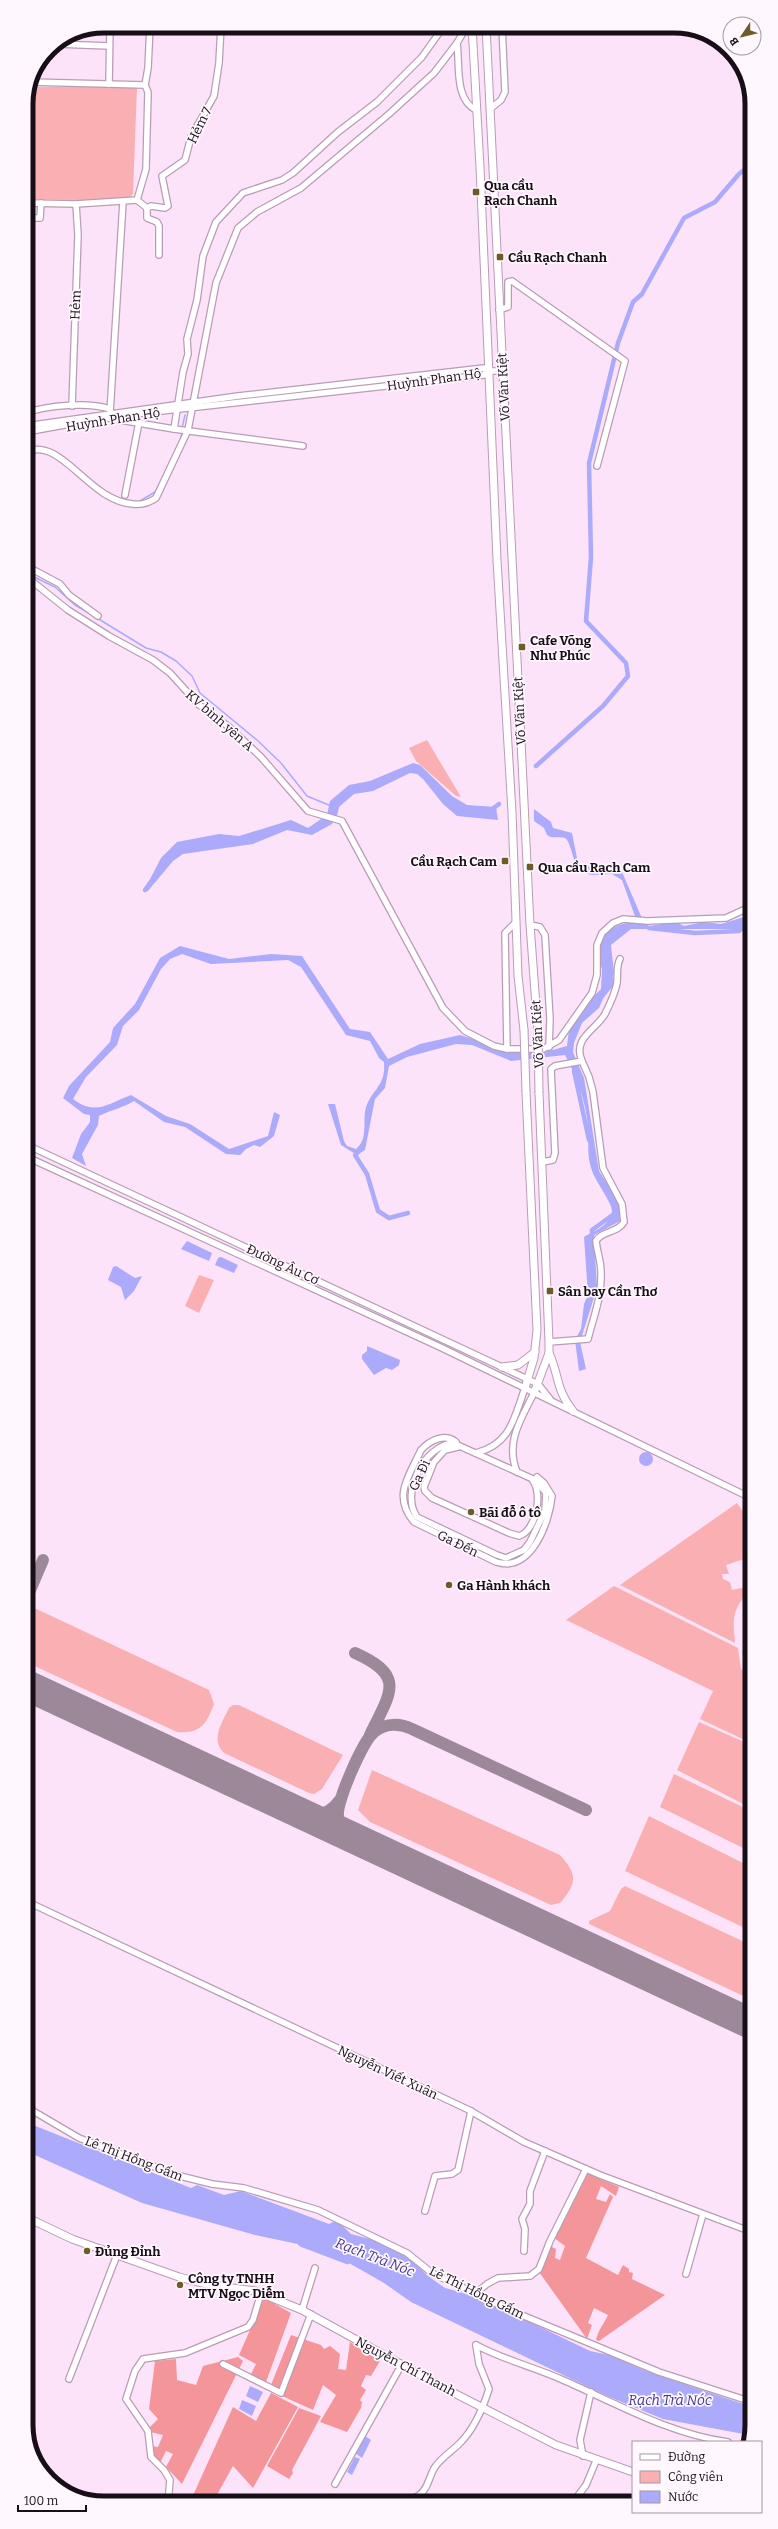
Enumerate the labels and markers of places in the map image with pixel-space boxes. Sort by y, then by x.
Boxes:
place label: Qua cầu Rạch Chanh [484,178,558,208]
marker: Qua cầu Rạch Chanh [471,187,481,197]
place label: Cầu Rạch Chanh [508,250,608,265]
marker: Cầu Rạch Chanh [495,252,505,262]
place label: Cafe Võng Như Phúc [530,633,592,663]
marker: Cafe Võng Như Phúc [517,642,527,652]
place label: Cầu Rạch Cam [410,854,498,869]
marker: Cầu Rạch Cam [500,856,510,866]
place label: Qua cầu Rạch Cam [538,860,651,875]
marker: Qua cầu Rạch Cam [525,862,535,872]
place label: Sân bay Cần Thơ [558,1284,658,1299]
marker: Sân bay Cần Thơ [545,1286,555,1296]
place label: Bãi đỗ ô tô [479,1504,541,1520]
marker: Bãi đỗ ô tô [466,1507,476,1517]
place label: Ga Hành khách [457,1578,551,1593]
marker: Ga Hành khách [444,1580,454,1590]
place label: Đủng Đỉnh [95,2244,161,2259]
marker: Đủng Đỉnh [82,2246,92,2256]
place label: Công ty TNHH MTV Ngọc Diễm [188,2271,286,2301]
marker: Công ty TNHH MTV Ngọc Diễm [175,2280,185,2290]

